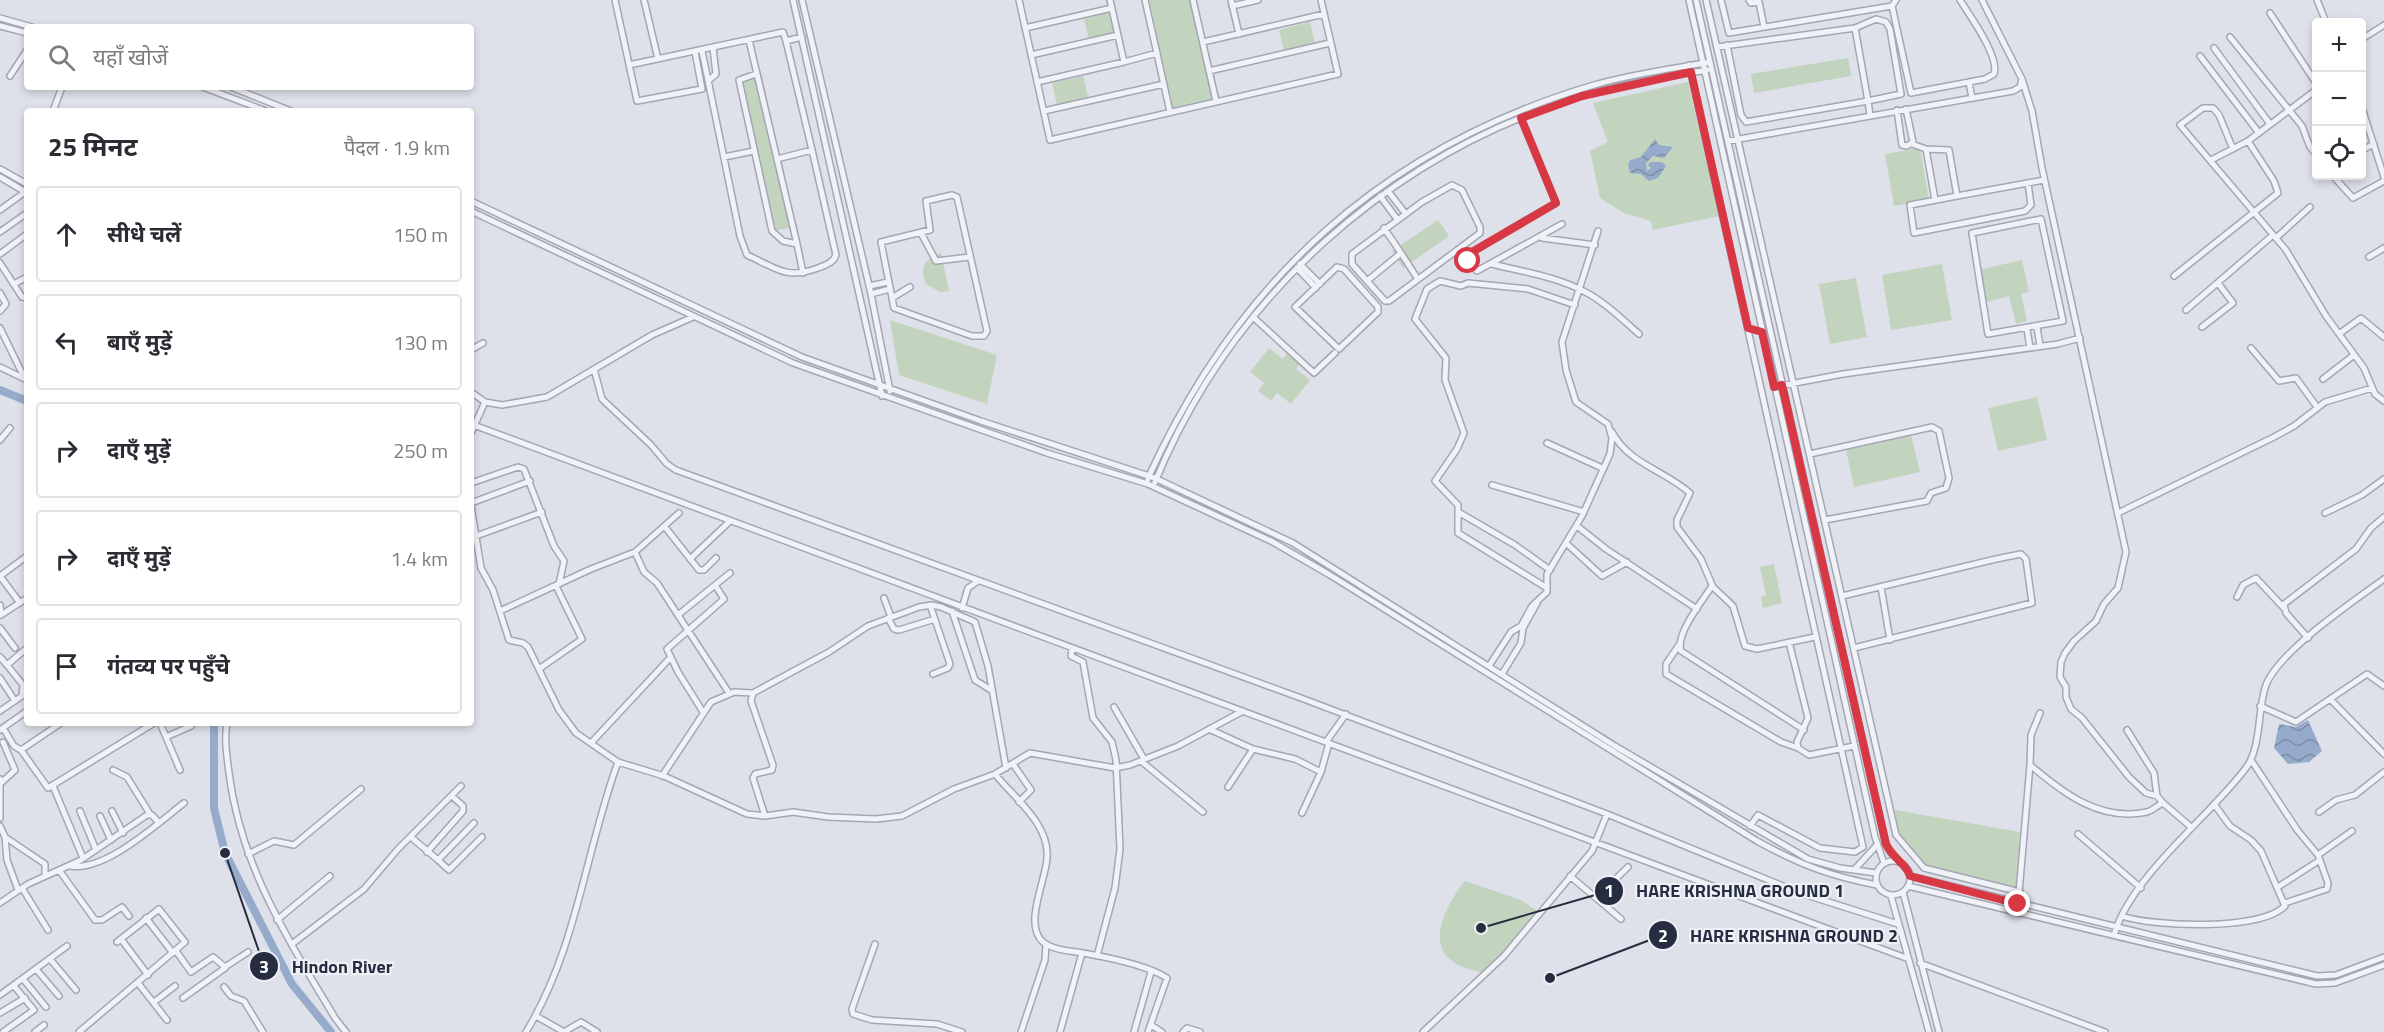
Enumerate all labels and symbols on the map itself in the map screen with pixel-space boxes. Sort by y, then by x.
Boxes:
route start [1454,247,1480,273]
callout: HARE KRISHNA GROUND 1 [1594,873,1856,909]
text: 1 [1604,877,1614,904]
text: HARE KRISHNA GROUND 1 [1636,877,1844,904]
route end [2004,890,2030,916]
callout: HARE KRISHNA GROUND 2 [1648,917,1910,953]
text: 2 [1658,922,1668,949]
text: HARE KRISHNA GROUND 2 [1690,922,1898,949]
callout: Hindon River [249,948,404,984]
text: 3 [259,953,269,980]
text: Hindon River [292,953,393,980]

